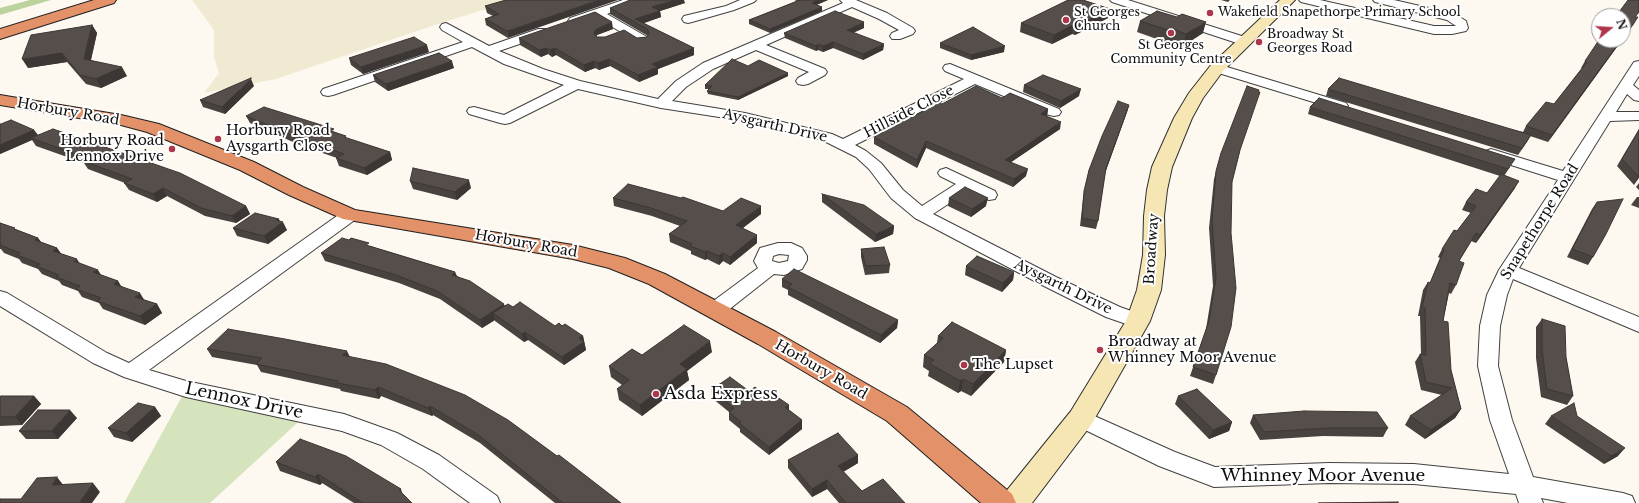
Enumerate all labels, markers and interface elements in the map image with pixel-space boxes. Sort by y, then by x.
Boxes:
place label: St Georges Church [1074,6,1140,34]
place label: Wakefield Snapethorpe Primary School [1218,6,1461,20]
marker: Wakefield Snapethorpe Primary School [1205,8,1215,18]
north arrow [1591,8,1631,48]
marker: St Georges Church [1061,15,1071,25]
text: N [1613,18,1630,32]
marker: St Georges Community Centre [1166,28,1176,38]
place label: Broadway St Georges Road [1267,28,1353,56]
marker: Broadway St Georges Road [1254,37,1264,47]
place label: St Georges Community Centre [1110,39,1232,67]
street label: Hillside Close [861,82,957,142]
street label: Horbury Road [15,95,121,129]
street label: Aysgarth Drive [721,106,829,146]
place label: Horbury Road Aysgarth Close [226,123,332,156]
place label: Horbury Road Lennox Drive [60,133,164,166]
marker: Horbury Road Aysgarth Close [213,134,223,144]
marker: Horbury Road Lennox Drive [167,144,177,154]
street label: Snapethorpe Road [1497,161,1583,283]
street label: Broadway [1141,213,1163,285]
street label: Horbury Road [473,227,579,261]
street label: Aysgarth Drive [1011,256,1115,318]
place label: Broadway at Whinney Moor Avenue [1108,334,1276,366]
street label: Horbury Road [772,337,870,403]
marker: Broadway at Whinney Moor Avenue [1095,345,1105,355]
place label: The Lupset [972,357,1054,373]
marker: The Lupset [959,360,969,370]
street label: Lennox Drive [183,379,305,423]
place label: Asda Express [664,384,778,404]
marker: Asda Express [651,389,661,399]
street label: Whinney Moor Avenue [1221,466,1425,486]

